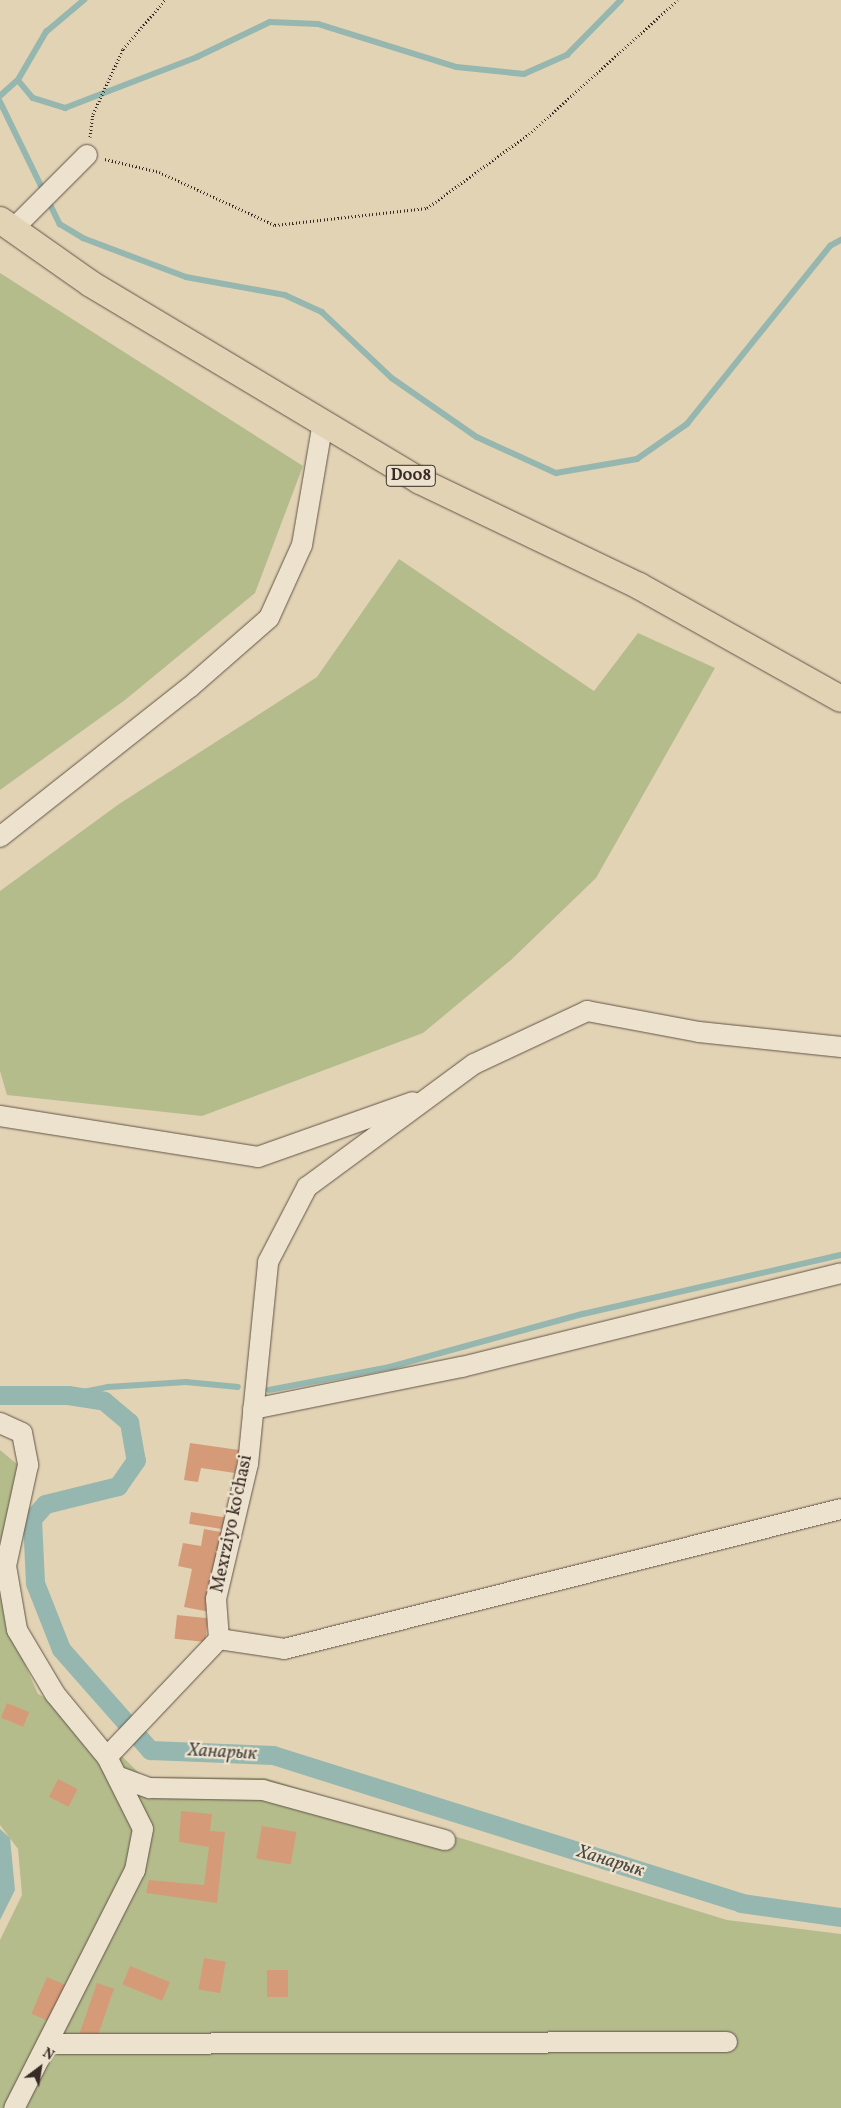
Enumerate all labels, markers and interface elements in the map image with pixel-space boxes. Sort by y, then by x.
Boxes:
road number: D008 [385,462,437,490]
street label: Mexrziyo ko'chasi [208,1453,258,1595]
water label: Ханарык [187,1740,257,1766]
water label: Ханарык [574,1841,646,1883]
north arrow [15,2043,65,2093]
text: N [39,2044,57,2065]

